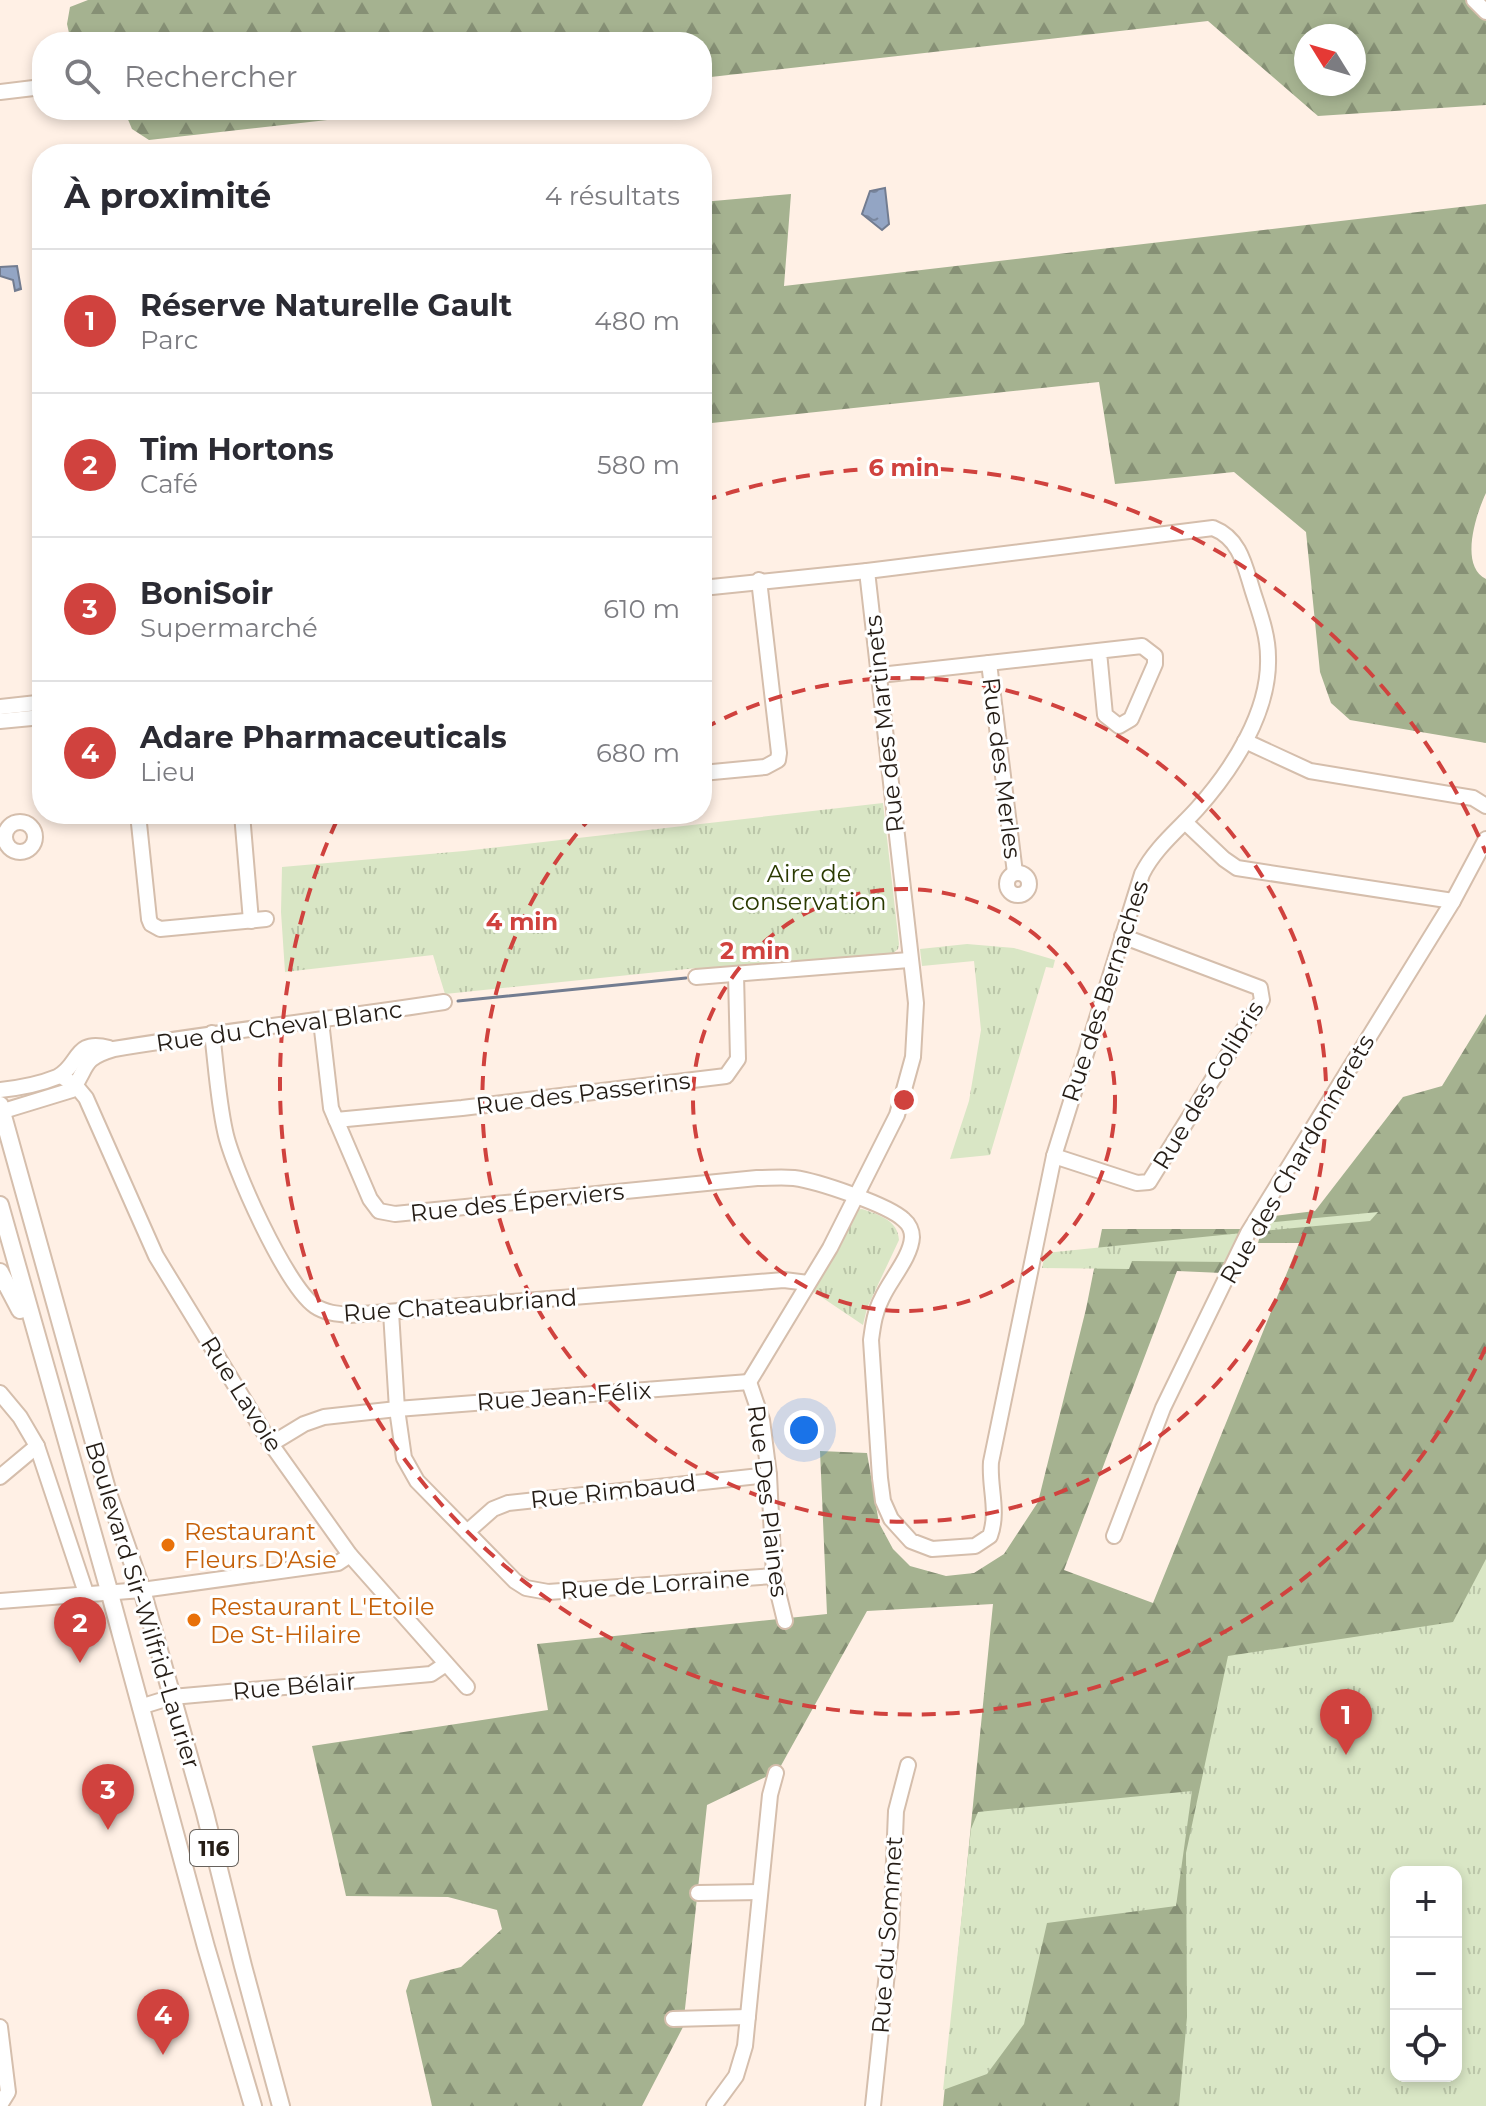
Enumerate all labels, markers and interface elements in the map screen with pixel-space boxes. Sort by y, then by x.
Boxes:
north arrow [1294,24,1366,96]
search box [32,32,712,120]
icon: search [60,54,104,98]
text: Rechercher [124,58,298,95]
text: À proximité [64,175,271,217]
text: 4 résultats [545,180,680,212]
text: Réserve Naturelle Gault [140,287,512,324]
text: 1 [85,305,95,337]
text: 480 m [594,305,680,337]
text: Parc [140,324,198,356]
text: Tim Hortons [140,431,334,468]
text: 2 [82,449,98,481]
text: 580 m [597,449,680,481]
text: 6 min [868,453,940,482]
text: Café [140,468,198,500]
text: BoniSoir [140,575,273,612]
text: 3 [82,593,98,625]
text: 610 m [603,593,680,625]
text: Supermarché [140,612,318,644]
street label: Rue des Martinets [858,614,910,834]
street label: Rue des Merles [976,676,1028,860]
text: Adare Pharmaceuticals [140,719,507,756]
text: 4 [81,737,99,769]
text: 680 m [596,737,680,769]
text: Lieu [140,756,195,788]
park label: Aire de conservation [732,859,886,916]
street label: Rue des Bernaches [1055,877,1155,1105]
text: 4 min [486,907,558,936]
text: 2 min [720,936,790,965]
street label: Rue du Cheval Blanc [154,994,404,1058]
street label: Rue des Colibris [1146,996,1270,1174]
street label: Rue des Chardonnerets [1214,1029,1380,1289]
street label: Rue des Passerins [474,1065,692,1121]
centre of rings [890,1086,918,1114]
street label: Rue des Éperviers [409,1176,625,1228]
street label: Rue Chateaubriand [342,1282,578,1328]
street label: Rue Lavoie [195,1331,289,1457]
street label: Rue Jean-Félix [476,1375,652,1417]
street label: Rue Des Plaines [742,1403,794,1599]
your location [784,1410,824,1450]
street label: Boulevard Sir-Wilfrid-Laurier [79,1438,207,1772]
street label: Rue Rimbaud [529,1468,697,1514]
place label: Restaurant Fleurs D'Asie [184,1517,337,1574]
marker: Restaurant Fleurs D'Asie [159,1536,177,1554]
street label: Rue de Lorraine [559,1563,751,1605]
place label: Restaurant L'Etoile De St-Hilaire [210,1592,435,1649]
pin: 2 [54,1597,106,1663]
marker: Restaurant L'Etoile De St-Hilaire [185,1611,203,1629]
street label: Rue Bélair [231,1666,357,1706]
pin: 1 [1320,1689,1372,1755]
pin: 3 [82,1764,134,1830]
road number: 116 [190,1830,238,1866]
street label: Rue du Sommet [866,1835,908,2035]
map controls [1390,1866,1462,2082]
button: + [1390,1866,1462,1938]
button: − [1390,1938,1462,2010]
pin: 4 [137,1989,189,2055]
button: locate [1390,2010,1462,2082]

